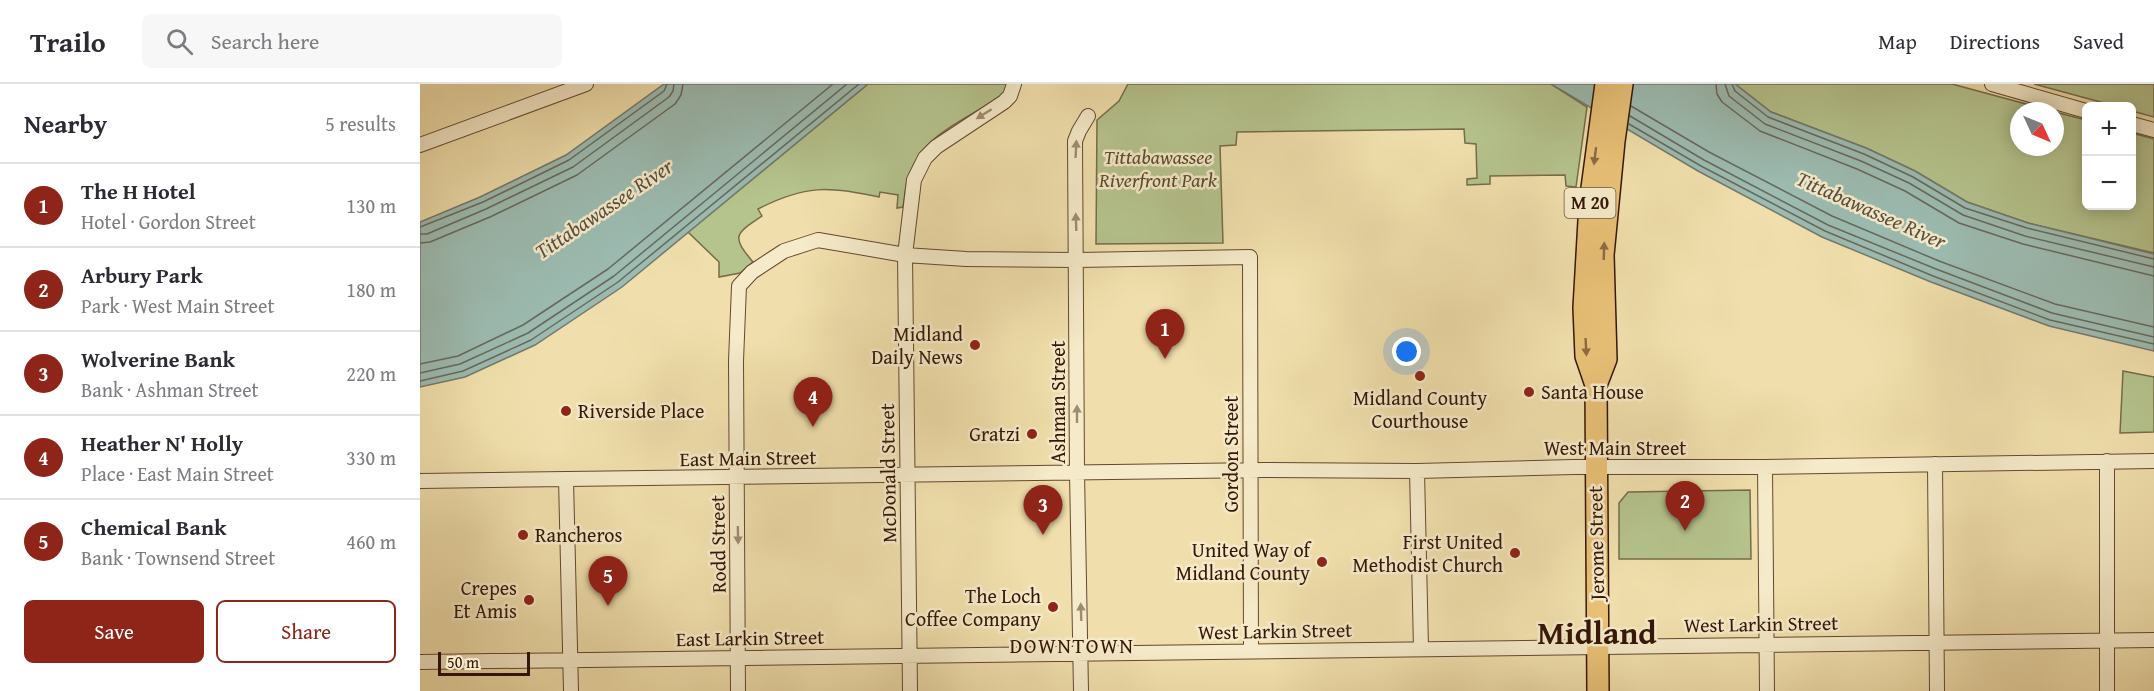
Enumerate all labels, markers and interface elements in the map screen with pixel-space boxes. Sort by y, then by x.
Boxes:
search box [142,14,562,68]
text: Trailo [30,21,106,62]
icon: search [163,25,196,58]
text: Search here [211,25,319,57]
text: Map [1878,26,1917,57]
text: Directions [1950,26,2040,57]
text: Saved [2073,26,2124,57]
north arrow [2010,102,2064,156]
map controls [2082,102,2136,210]
button: + [2082,102,2136,156]
text: Nearby [24,104,107,143]
text: 5 results [325,109,396,138]
one-way arrow [976,109,992,120]
one-way arrow [1071,139,1080,158]
park label: Tittabawassee Riverfront Park [1098,142,1218,194]
one-way arrow [1591,146,1600,165]
water label: Tittabawassee River [528,150,680,266]
button: − [2082,156,2136,210]
water label: Tittabawassee River [1792,163,1952,257]
text: The H Hotel [81,175,196,207]
road number: M 20 [1564,188,1616,218]
text: 1 [38,191,49,220]
text: 130 m [346,191,396,220]
text: Hotel · Gordon Street [81,207,256,236]
one-way arrow [1072,213,1081,232]
one-way arrow [1599,241,1609,260]
text: Arbury Park [81,259,203,291]
text: 2 [38,275,49,304]
text: 180 m [346,275,396,304]
text: Park · West Main Street [81,291,274,320]
pin: 1 [1146,310,1184,359]
place label: Midland Daily News [871,319,963,371]
your location [1392,337,1421,366]
marker: Midland Daily News [968,338,982,352]
one-way arrow [1581,338,1590,357]
street label: Ashman Street [1043,340,1072,464]
text: Wolverine Bank [81,343,235,375]
text: 3 [38,359,49,388]
text: 220 m [346,359,396,388]
marker: Midland County Courthouse [1413,369,1427,383]
text: Bank · Ashman Street [81,375,259,404]
place label: Santa House [1541,377,1644,406]
pin: 4 [794,378,832,427]
place label: Midland County Courthouse [1353,383,1487,435]
marker: Santa House [1522,385,1536,399]
street label: Gordon Street [1216,395,1245,513]
place label: Riverside Place [578,396,704,425]
street label: McDonald Street [872,403,903,543]
marker: Riverside Place [559,404,573,418]
one-way arrow [1072,404,1082,423]
place label: Gratzi [969,419,1020,448]
text: Heather N' Holly [81,427,243,459]
marker: Gratzi [1025,427,1039,441]
street label: West Main Street [1544,433,1686,462]
street label: East Main Street [679,442,817,473]
text: 4 [38,443,49,472]
text: 330 m [346,443,396,472]
text: Place · East Main Street [81,459,274,488]
pin: 2 [1666,482,1704,531]
street label: Jerome Street [1580,485,1611,604]
pin: 3 [1024,486,1062,535]
street label: Rodd Street [702,495,733,593]
text: Chemical Bank [81,511,226,543]
place label: Rancheros [535,520,623,549]
one-way arrow [733,526,742,545]
text: 5 [38,527,49,556]
text: 460 m [346,527,396,556]
place label: First United Methodist Church [1352,527,1503,579]
marker: Rancheros [516,528,530,542]
place label: United Way of Midland County [1176,535,1313,587]
text: Bank · Townsend Street [81,543,275,572]
marker: First United Methodist Church [1508,546,1522,560]
marker: United Way of Midland County [1315,555,1329,569]
pin: 5 [588,556,627,606]
place label: Crepes Et Amis [453,573,517,625]
place label: The Loch Coffee Company [905,581,1041,633]
marker: Crepes Et Amis [522,593,536,607]
button: Save [24,600,204,663]
button: Share [216,600,396,663]
marker: The Loch Coffee Company [1046,600,1060,614]
one-way arrow [1076,602,1085,621]
street label: West Larkin Street [1684,608,1838,639]
district label: Midland [1537,609,1657,656]
street label: West Larkin Street [1198,615,1352,646]
street label: East Larkin Street [676,622,824,653]
district label: DOWNTOWN [1009,630,1135,661]
scale bar [438,649,530,676]
text: 50 m [447,650,479,674]

